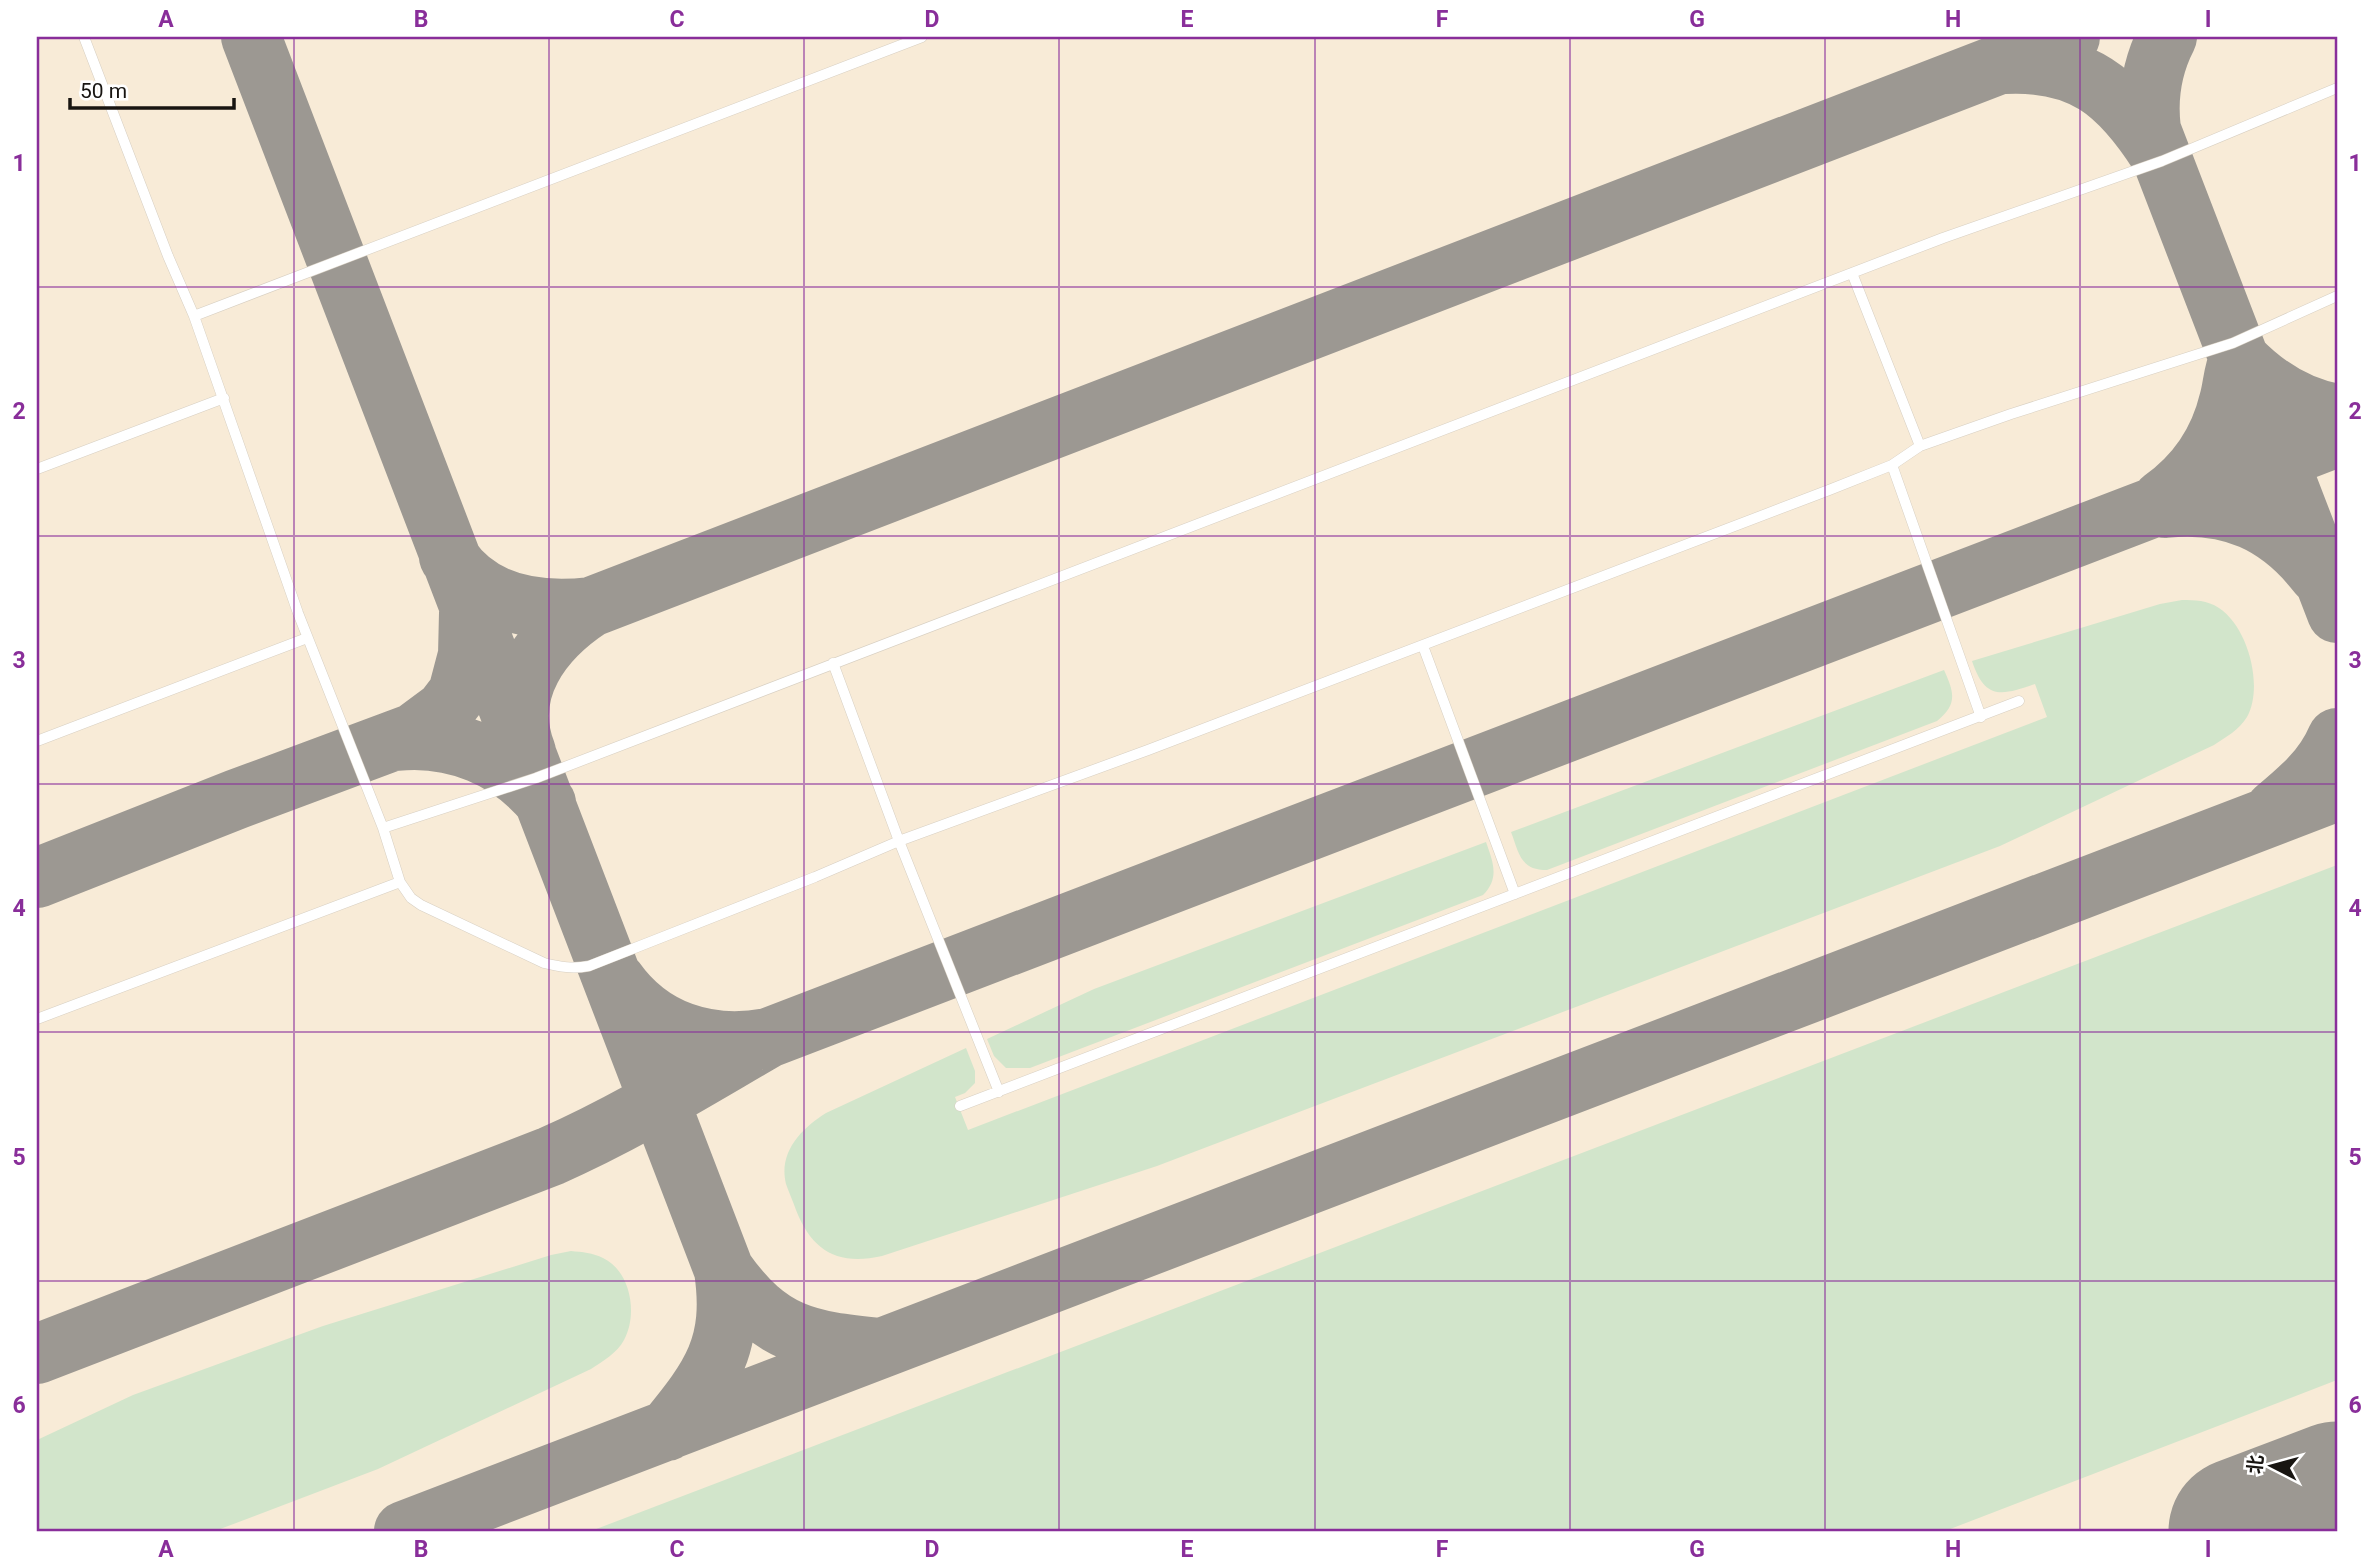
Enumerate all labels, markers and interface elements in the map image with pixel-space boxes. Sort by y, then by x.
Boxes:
text: A [158,6,174,33]
text: B [414,6,428,33]
text: C [669,6,685,33]
text: D [925,6,939,33]
text: E [1181,6,1194,33]
text: F [1436,6,1449,33]
text: G [1689,6,1705,33]
text: H [1945,6,1961,33]
text: I [2205,6,2211,33]
scale bar [70,66,234,110]
text: 50 m [80,79,127,103]
text: 1 [12,150,26,177]
text: 1 [2348,150,2362,177]
text: 2 [12,398,26,425]
text: 2 [2348,398,2362,425]
text: 3 [12,647,26,674]
text: 3 [2348,647,2362,674]
text: 4 [12,895,26,922]
text: 4 [2348,895,2362,922]
text: 5 [12,1144,26,1171]
text: 5 [2348,1144,2362,1171]
text: 6 [12,1392,26,1419]
text: 6 [2348,1392,2362,1419]
north arrow [2238,1432,2308,1502]
text: 北 [2243,1454,2268,1475]
text: A [158,1536,174,1563]
text: B [414,1536,428,1563]
text: C [669,1536,685,1563]
text: D [925,1536,939,1563]
text: E [1181,1536,1194,1563]
text: F [1436,1536,1449,1563]
text: G [1689,1536,1705,1563]
text: H [1945,1536,1961,1563]
text: I [2205,1536,2211,1563]

